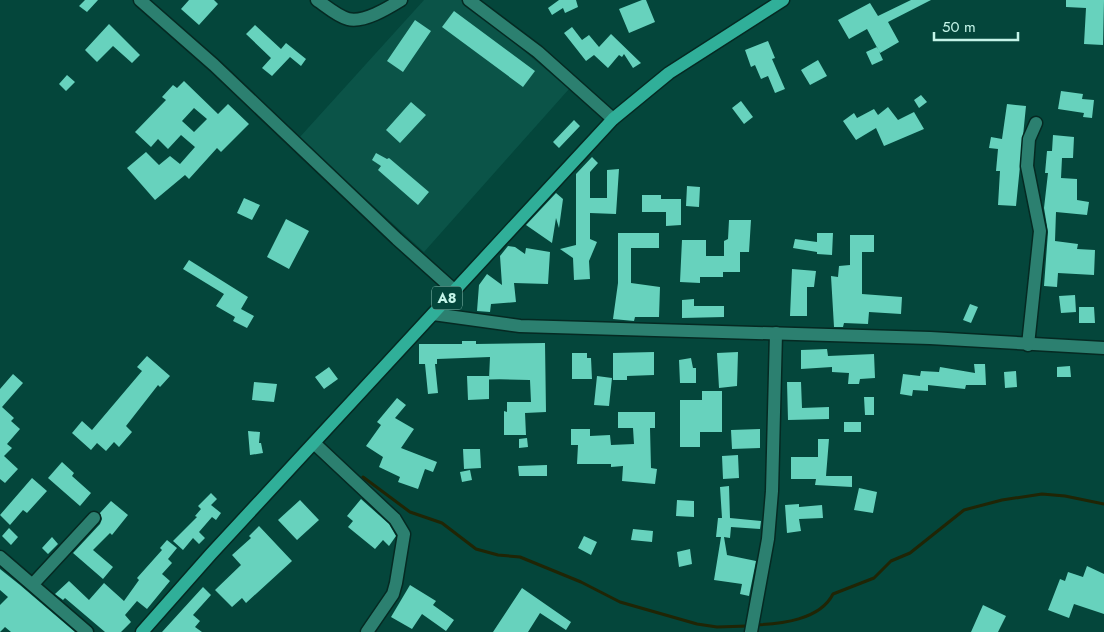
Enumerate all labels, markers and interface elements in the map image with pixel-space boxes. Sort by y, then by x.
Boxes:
scale bar [934,10,1018,42]
text: 50 m [942,16,976,38]
road number: A8 [432,286,462,310]

